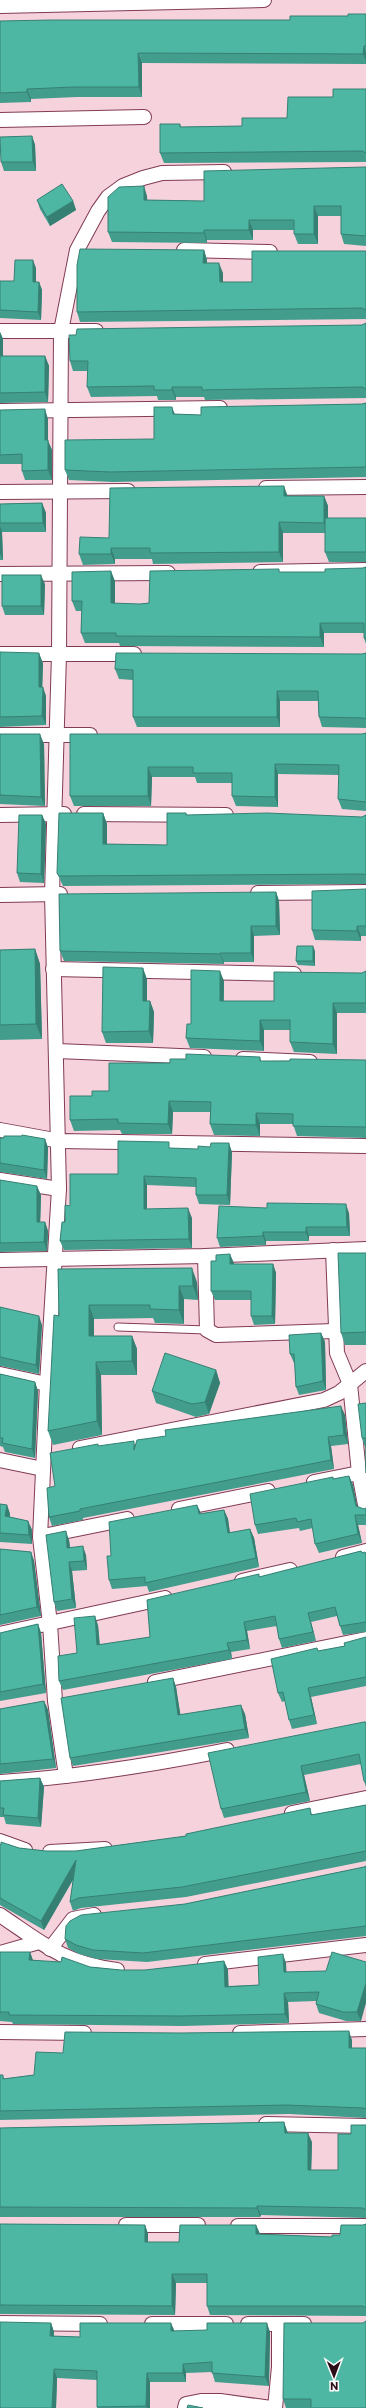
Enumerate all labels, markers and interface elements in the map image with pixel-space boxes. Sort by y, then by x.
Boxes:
north arrow [314,2356,354,2396]
text: N [330,2380,338,2393]

